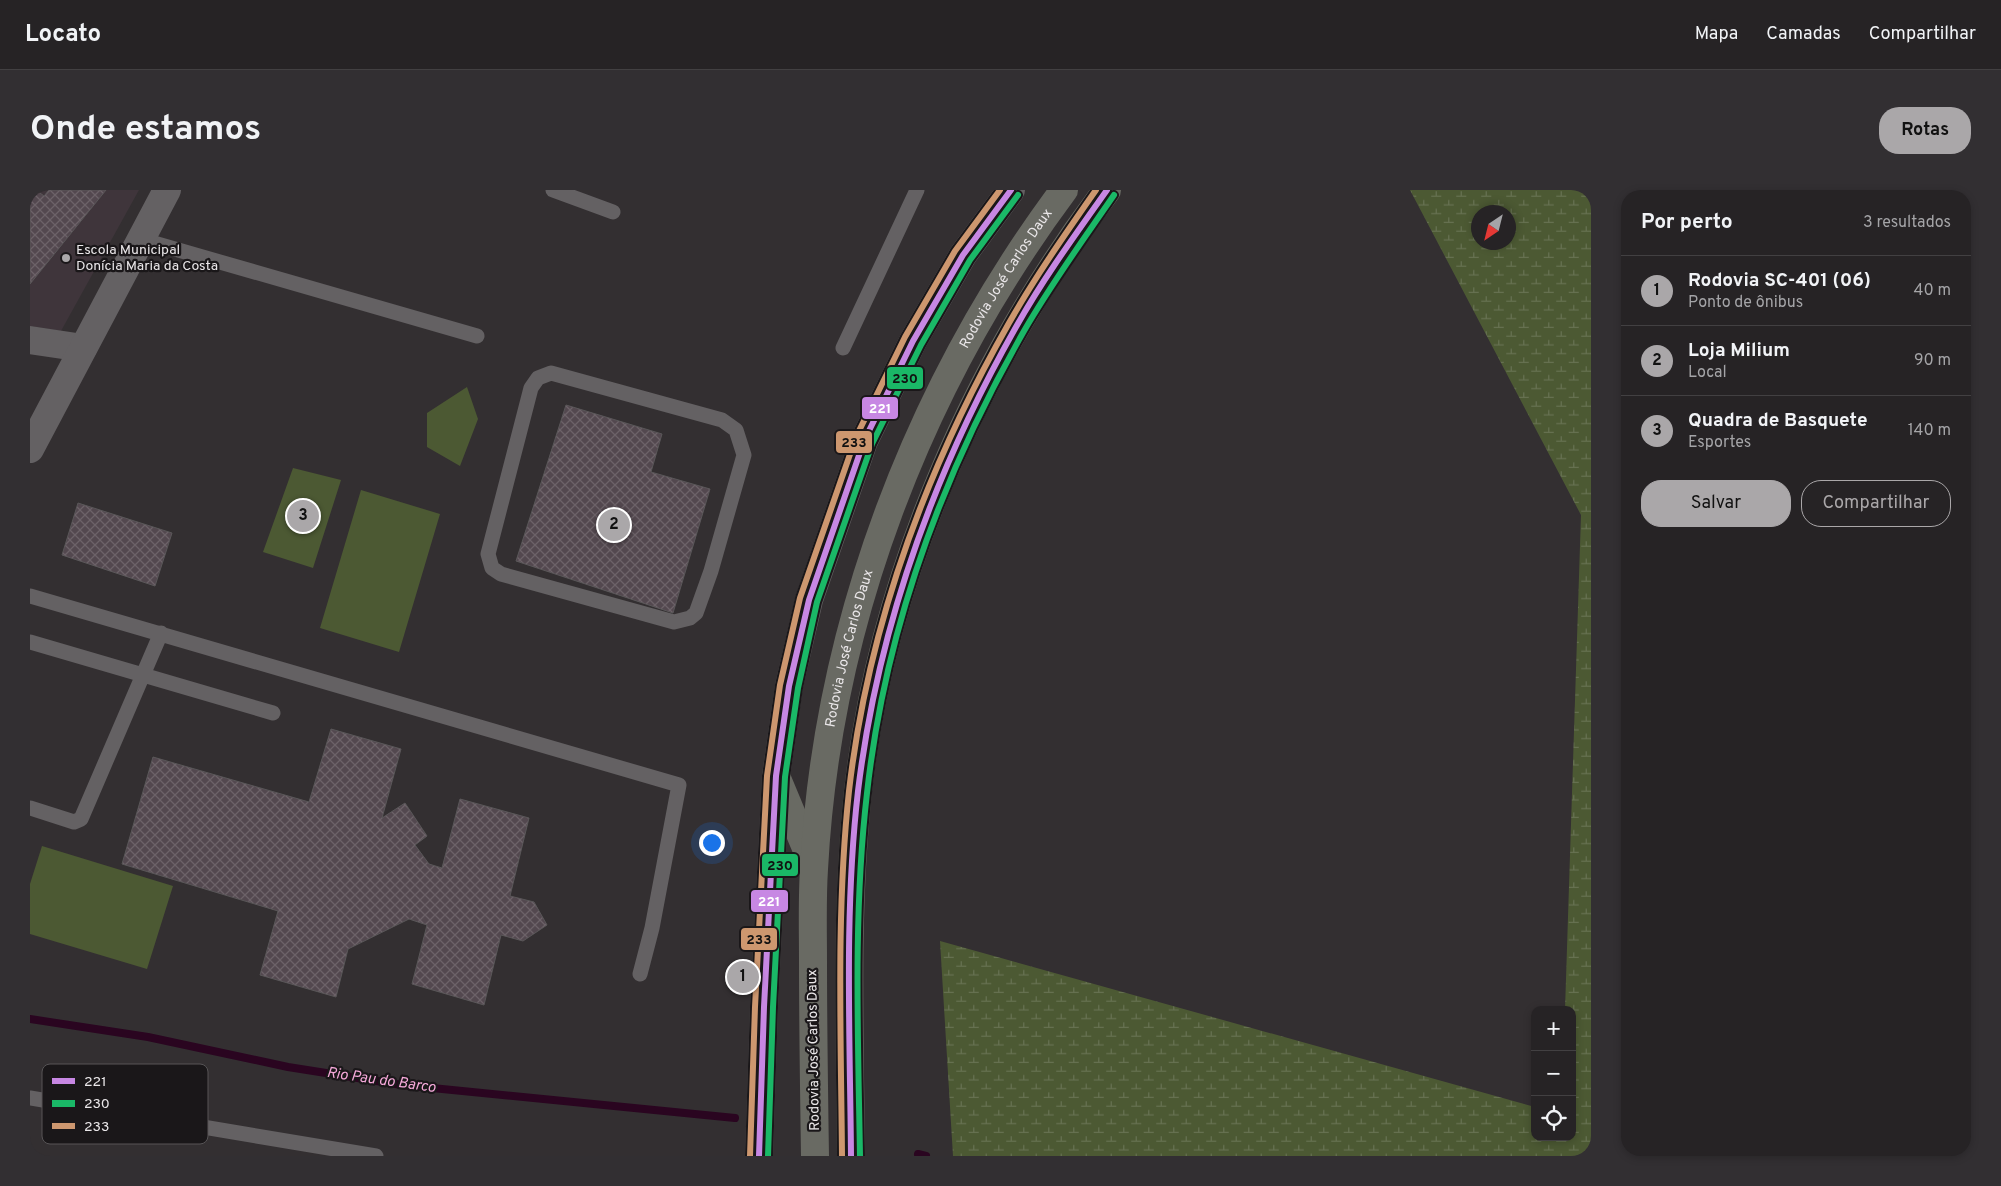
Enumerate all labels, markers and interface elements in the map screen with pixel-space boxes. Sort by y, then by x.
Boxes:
text: Locato [25,20,101,50]
text: Mapa [1695,23,1738,46]
text: Camadas [1766,23,1841,46]
text: Compartilhar [1869,23,1976,46]
button: Rotas [1879,107,1971,154]
text: Onde estamos [30,108,261,152]
street label: Rodovia José Carlos Daux [956,205,1056,351]
north arrow [1471,205,1516,250]
text: Por perto [1641,209,1733,236]
text: 3 resultados [1863,213,1951,233]
place label: Escola Municipal Donícia Maria da Costa [76,242,218,275]
marker: Escola Municipal Donícia Maria da Costa [60,252,72,264]
text: Rodovia SC-401 (06) [1688,269,1871,293]
text: 1 [1654,281,1660,301]
text: 40 m [1913,281,1951,301]
text: Ponto de ônibus [1688,293,1803,313]
text: Loja Milium [1688,339,1790,363]
text: 2 [1652,351,1662,371]
text: 90 m [1914,351,1951,371]
text: Local [1688,363,1727,383]
line badge: 230 [886,366,924,390]
text: 230 [892,371,918,388]
line badge: 221 [861,396,899,420]
text: 221 [869,401,891,418]
text: Quadra de Basquete [1688,409,1867,433]
text: 3 [1652,421,1662,441]
text: 140 m [1908,421,1951,441]
line badge: 233 [835,430,873,454]
text: Esportes [1688,433,1751,453]
text: 233 [841,435,867,452]
button: Salvar [1641,480,1791,527]
button: Compartilhar [1801,480,1951,527]
pin: 3 [287,497,319,535]
pin: 2 [598,506,630,544]
street label: Rodovia José Carlos Daux [822,567,877,728]
your location [699,830,725,856]
line badge: 230 [761,853,799,877]
text: 230 [767,858,793,875]
line badge: 221 [750,889,789,913]
text: 221 [758,894,780,911]
line badge: 233 [740,927,778,951]
text: 233 [746,932,772,949]
pin: 1 [727,958,759,996]
street label: Rodovia José Carlos Daux [804,969,824,1131]
map controls [1531,1006,1576,1141]
button: + [1531,1006,1576,1051]
button: − [1531,1051,1576,1096]
legend [42,1064,208,1144]
water label: Rio Pau do Barco [325,1064,437,1098]
text: 221 [84,1074,106,1091]
text: 230 [84,1096,110,1113]
button: locate [1531,1096,1576,1141]
text: 233 [84,1119,109,1136]

